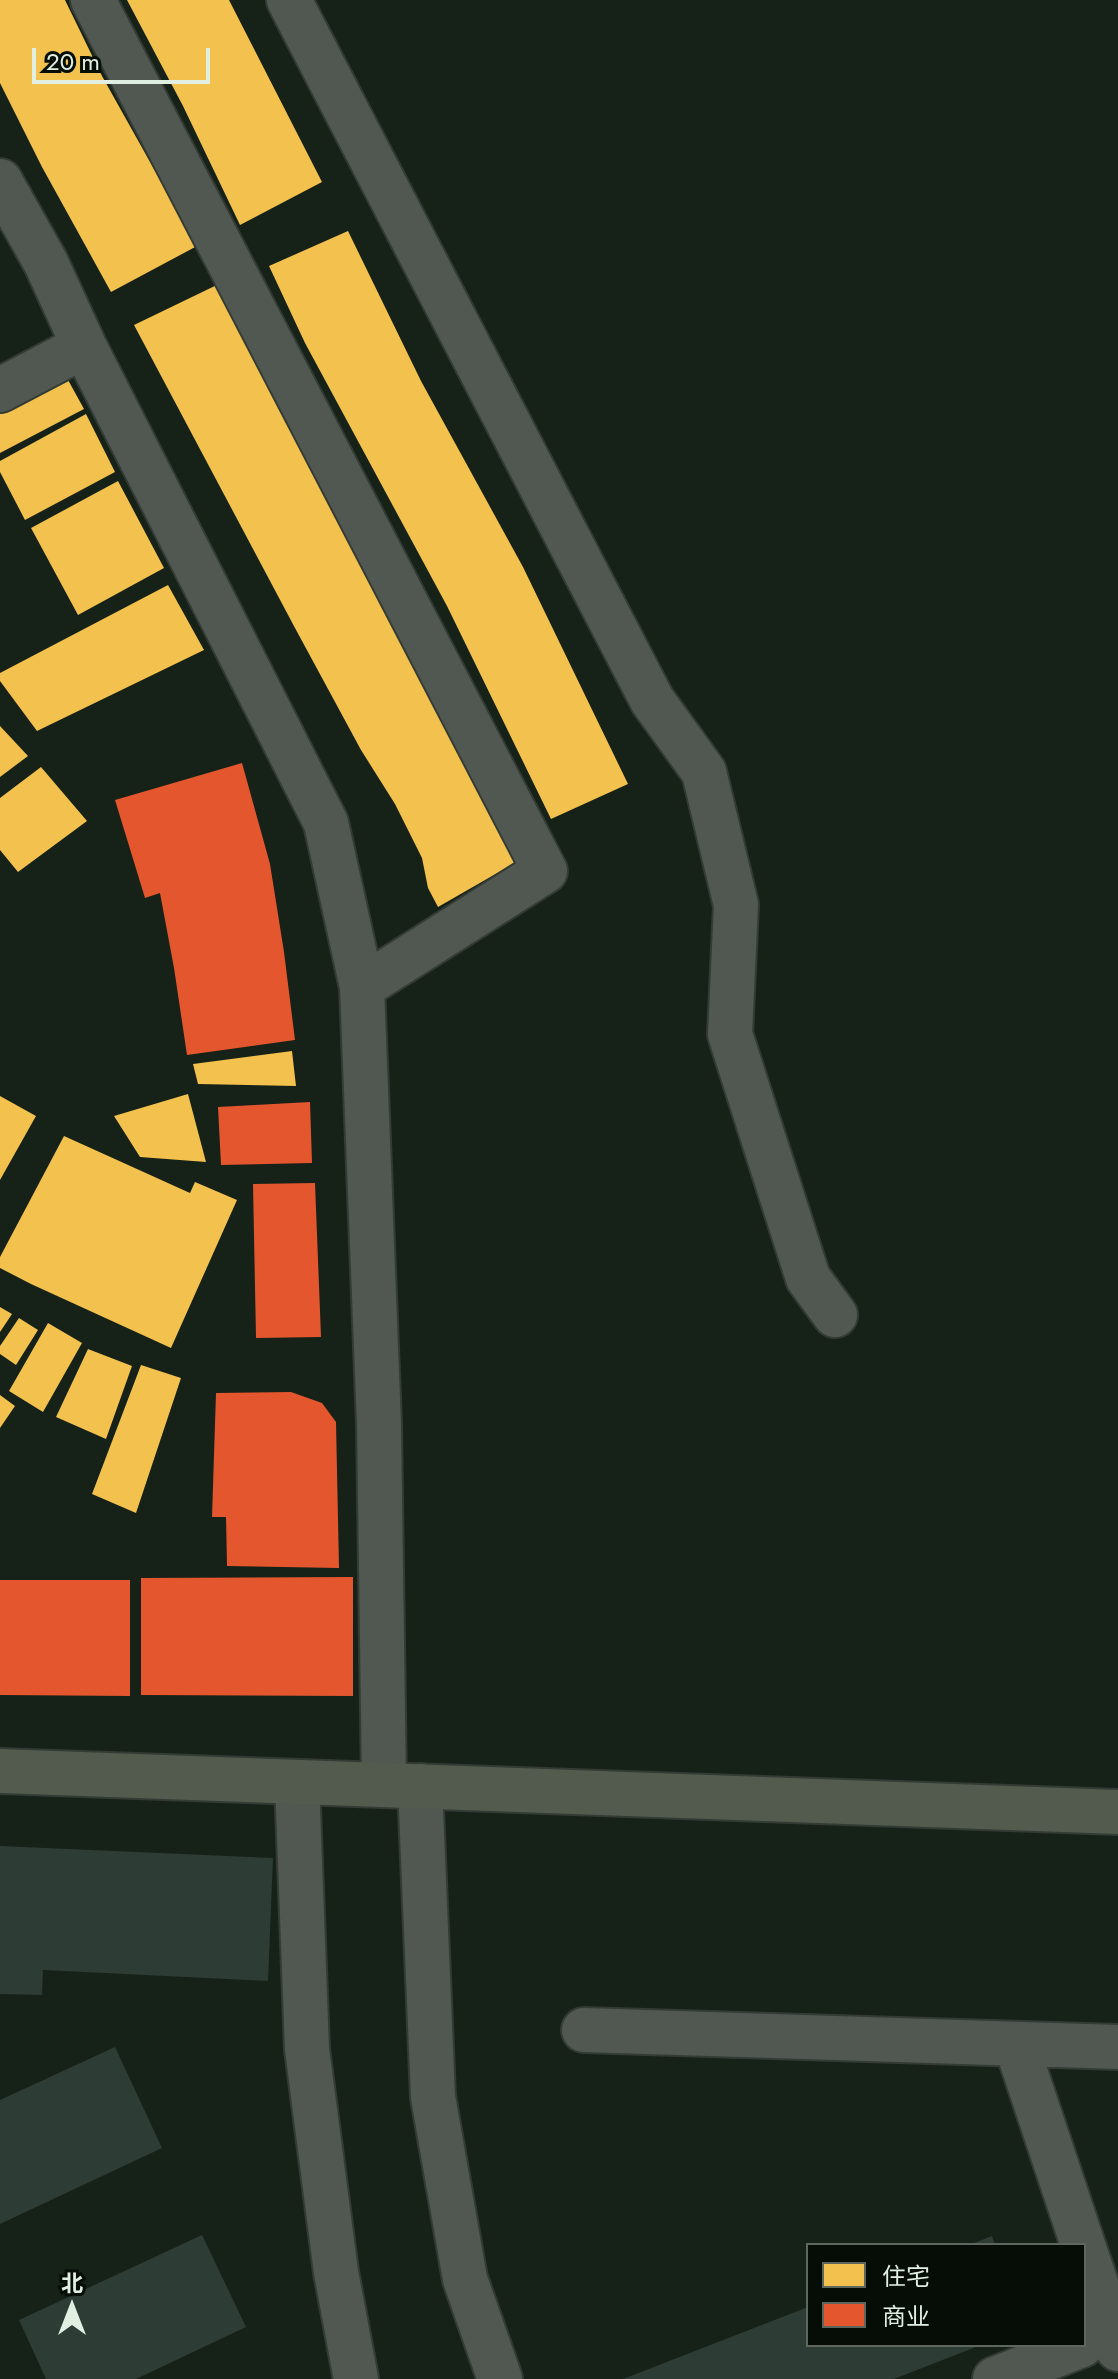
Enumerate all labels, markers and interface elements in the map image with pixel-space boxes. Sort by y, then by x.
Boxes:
scale bar [36,32,214,82]
text: 20 m [46,44,100,79]
legend [806,2243,1086,2347]
text: 住宅 [882,2259,930,2294]
north arrow [32,2267,112,2347]
text: 北 [61,2267,83,2299]
text: 商业 [882,2299,930,2334]

